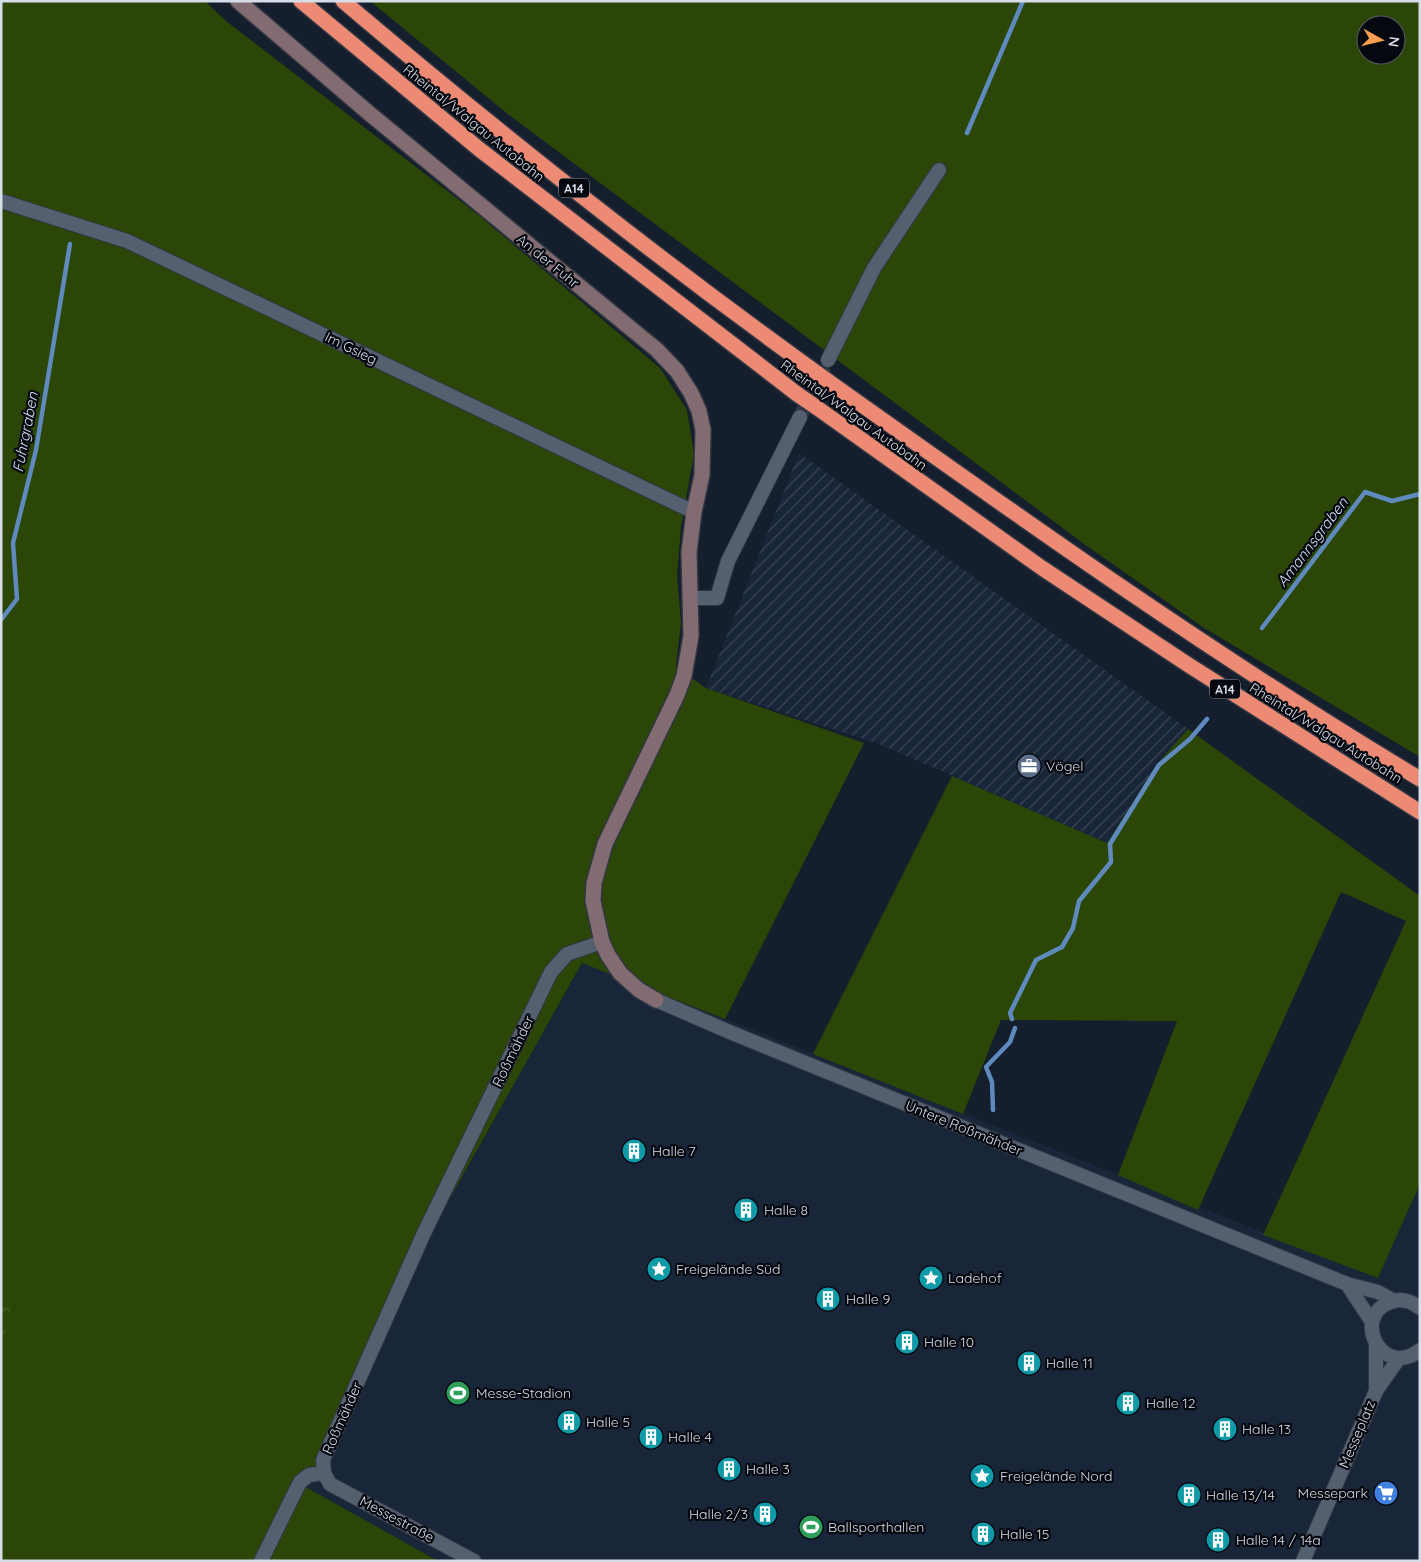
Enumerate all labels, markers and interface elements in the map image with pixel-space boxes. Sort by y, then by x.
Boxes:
north arrow [1356,15,1406,65]
text: N [1384,35,1404,48]
street label: Rheintal/Walgau Autobahn [400,60,548,186]
road number: A14 [559,178,589,198]
street label: An der Fuhr [513,230,584,292]
street label: Im Gsieg [322,328,380,368]
street label: Rheintal/Walgau Autobahn [777,356,931,474]
water label: Fuhrgraben [8,390,42,474]
water label: Amannsgraben [1272,493,1352,591]
street label: Rheintal/Walgau Autobahn [1246,678,1406,788]
road number: A14 [1210,680,1240,699]
office icon: Vögel [1016,753,1042,779]
place label: Vögel [1046,757,1083,775]
street label: Roßmähder [488,1012,538,1090]
street label: Untere Roßmähder [903,1096,1026,1160]
building icon: Halle 7 [621,1138,647,1164]
place label: Halle 7 [652,1142,696,1160]
building icon: Halle 8 [733,1197,759,1223]
place label: Halle 8 [764,1201,808,1219]
place icon: Freigelände Süd [646,1256,672,1282]
place label: Freigelände Süd [676,1260,780,1278]
place icon: Ladehof [918,1265,944,1291]
place label: Ladehof [948,1269,1002,1287]
building icon: Halle 9 [815,1286,841,1312]
place label: Halle 9 [846,1290,891,1308]
building icon: Halle 10 [894,1329,920,1355]
place label: Halle 10 [924,1333,974,1351]
building icon: Halle 11 [1016,1350,1042,1376]
place label: Halle 11 [1046,1354,1093,1372]
street label: Roßmähder [318,1379,366,1457]
sports icon: Messe-Stadion [445,1380,471,1406]
place label: Messe-Stadion [476,1384,571,1402]
building icon: Halle 12 [1115,1390,1141,1416]
place label: Halle 12 [1146,1394,1196,1412]
street label: Messeplatz [1335,1397,1379,1471]
building icon: Halle 5 [556,1409,582,1435]
place label: Halle 5 [586,1413,630,1431]
building icon: Halle 13 [1212,1416,1238,1442]
place label: Halle 13 [1242,1420,1291,1438]
building icon: Halle 4 [638,1424,664,1450]
place label: Halle 4 [668,1428,712,1446]
building icon: Halle 3 [716,1456,742,1482]
place label: Halle 3 [746,1460,790,1478]
place icon: Freigelände Nord [969,1463,995,1489]
place label: Freigelände Nord [1000,1467,1112,1485]
supermarket icon: Messepark [1373,1480,1399,1506]
building icon: Halle 13/14 [1176,1482,1202,1508]
place label: Messepark [1298,1484,1368,1502]
place label: Halle 13/14 [1206,1486,1275,1504]
street label: Messestraße [357,1492,437,1546]
building icon: Halle 2/3 [752,1501,778,1527]
place label: Halle 2/3 [689,1505,748,1523]
sports icon: Ballsporthallen [798,1514,824,1540]
place label: Ballsporthallen [828,1518,924,1536]
building icon: Halle 15 [970,1521,996,1547]
place label: Halle 15 [1000,1525,1049,1543]
building icon: Halle 14 / 14a [1205,1527,1231,1553]
place label: Halle 14 / 14a [1236,1531,1321,1549]

